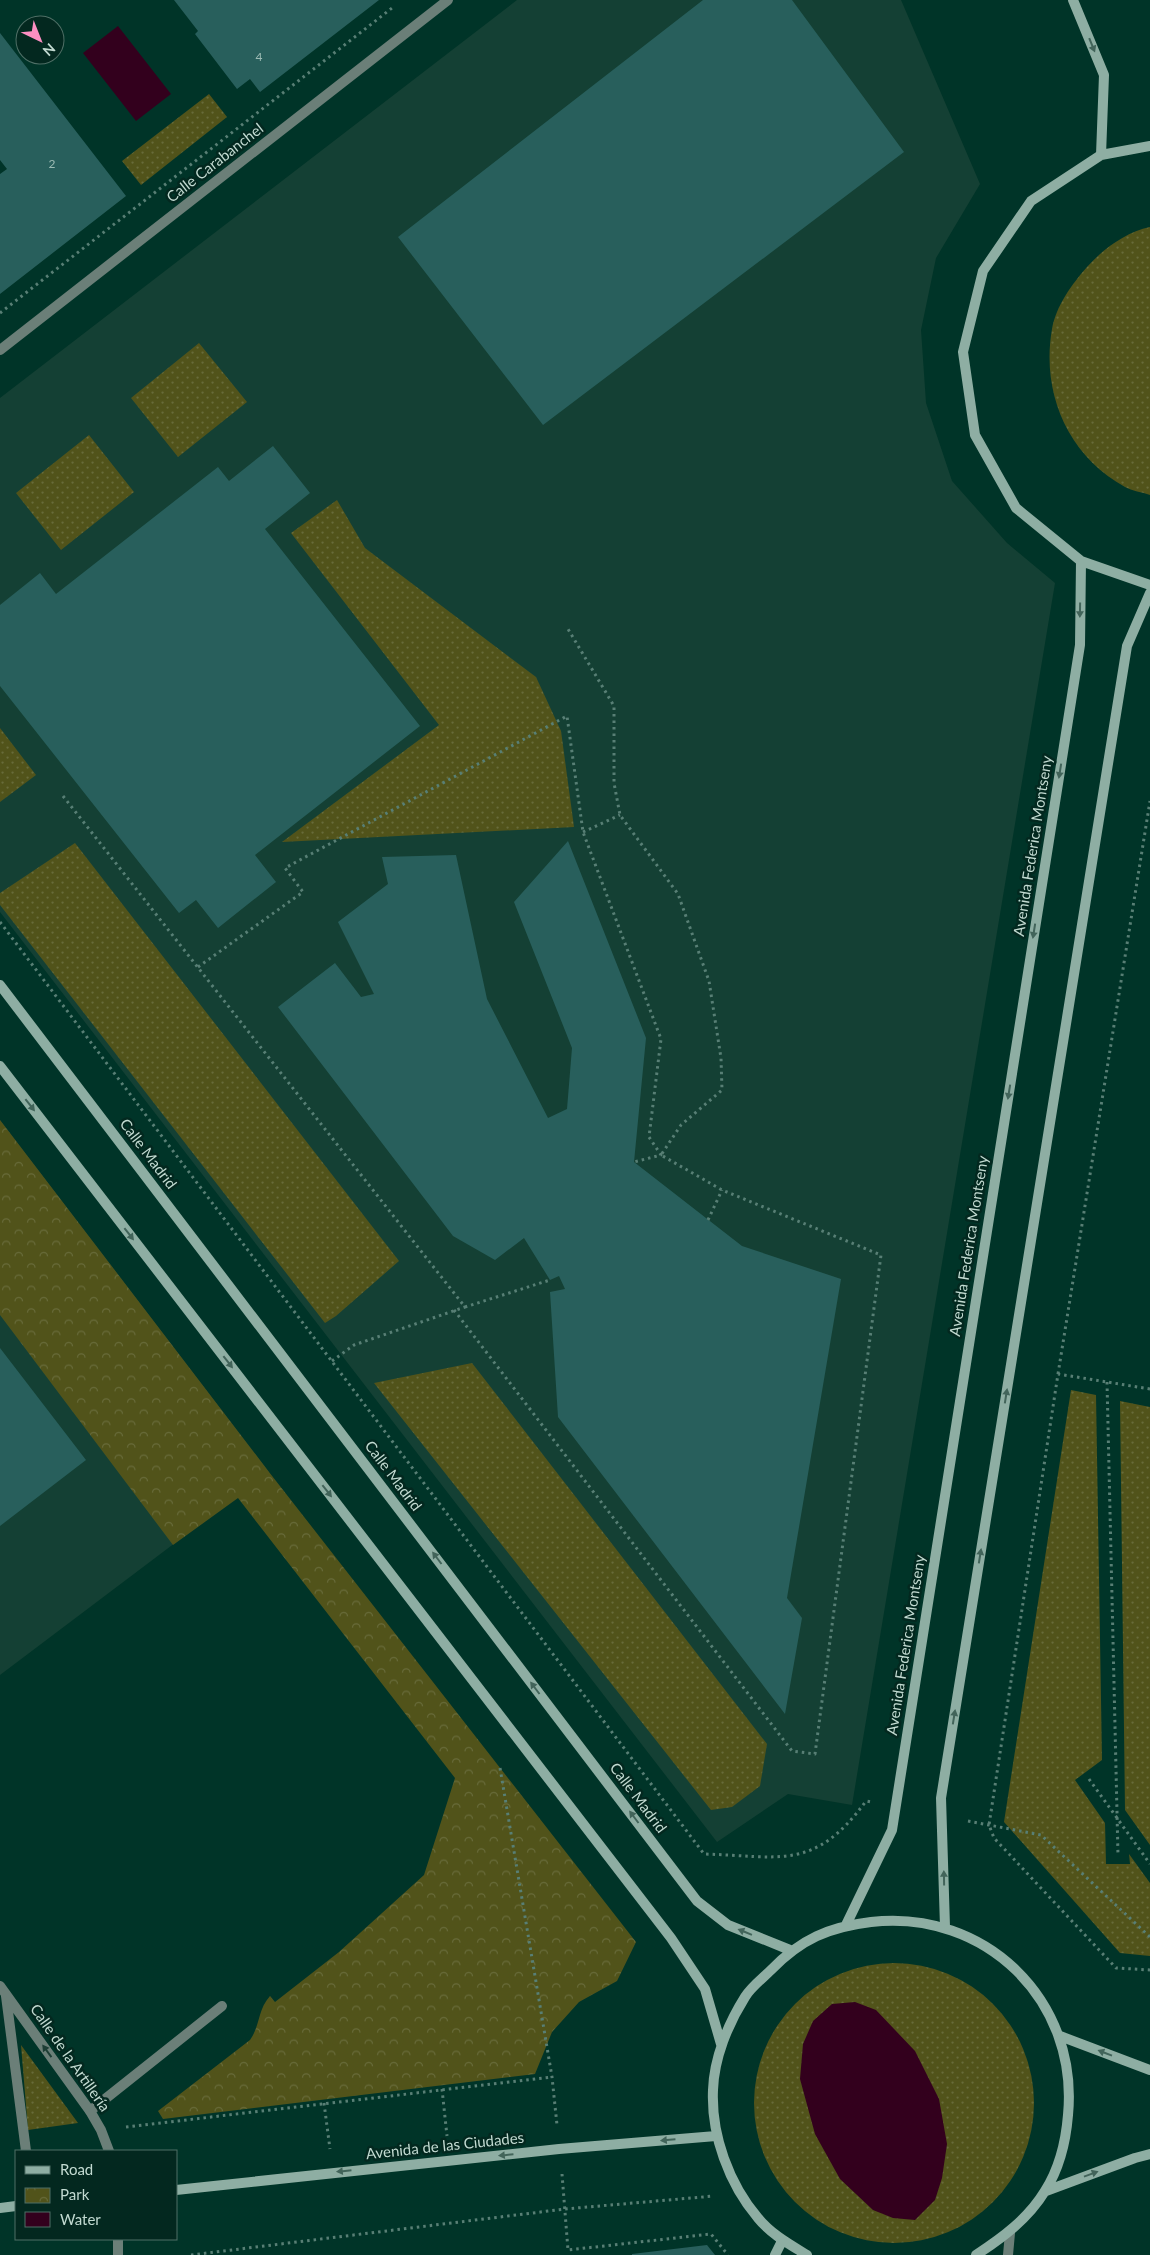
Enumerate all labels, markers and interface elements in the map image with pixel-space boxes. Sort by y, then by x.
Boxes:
north arrow [15,15,65,65]
one-way arrow [1088,38,1096,52]
text: N [39,40,59,60]
house number: 4 [256,49,263,64]
street label: Calle Carabanchel [162,119,266,206]
house number: 2 [49,156,56,171]
one-way arrow [1076,602,1084,618]
street label: Avenida Federica Montseny [1009,754,1055,937]
one-way arrow [1055,763,1063,779]
one-way arrow [1030,923,1038,939]
one-way arrow [1004,1084,1012,1100]
one-way arrow [24,1098,35,1111]
street label: Calle Madrid [117,1115,181,1192]
street label: Avenida Federica Montseny [945,1154,991,1337]
one-way arrow [124,1227,134,1241]
one-way arrow [223,1355,233,1369]
one-way arrow [1002,1387,1010,1403]
street label: Calle Madrid [362,1437,426,1514]
one-way arrow [322,1484,332,1498]
one-way arrow [976,1548,984,1564]
one-way arrow [432,1552,443,1565]
street label: Avenida Federica Montseny [882,1553,928,1736]
one-way arrow [530,1682,541,1695]
one-way arrow [950,1708,958,1724]
street label: Calle Madrid [607,1759,671,1836]
one-way arrow [629,1810,639,1824]
one-way arrow [940,1870,948,1886]
one-way arrow [737,1928,752,1936]
street label: Calle de la Artillería [27,2000,115,2115]
one-way arrow [42,2044,52,2058]
one-way arrow [1097,2049,1112,2057]
street label: Avenida de las Ciudades [365,2128,525,2162]
one-way arrow [660,2137,676,2145]
legend [15,2150,178,2240]
one-way arrow [498,2151,514,2159]
text: Road [60,2160,93,2178]
one-way arrow [336,2167,352,2175]
one-way arrow [1084,2170,1099,2177]
text: Park [60,2185,90,2203]
text: Water [60,2210,101,2228]

